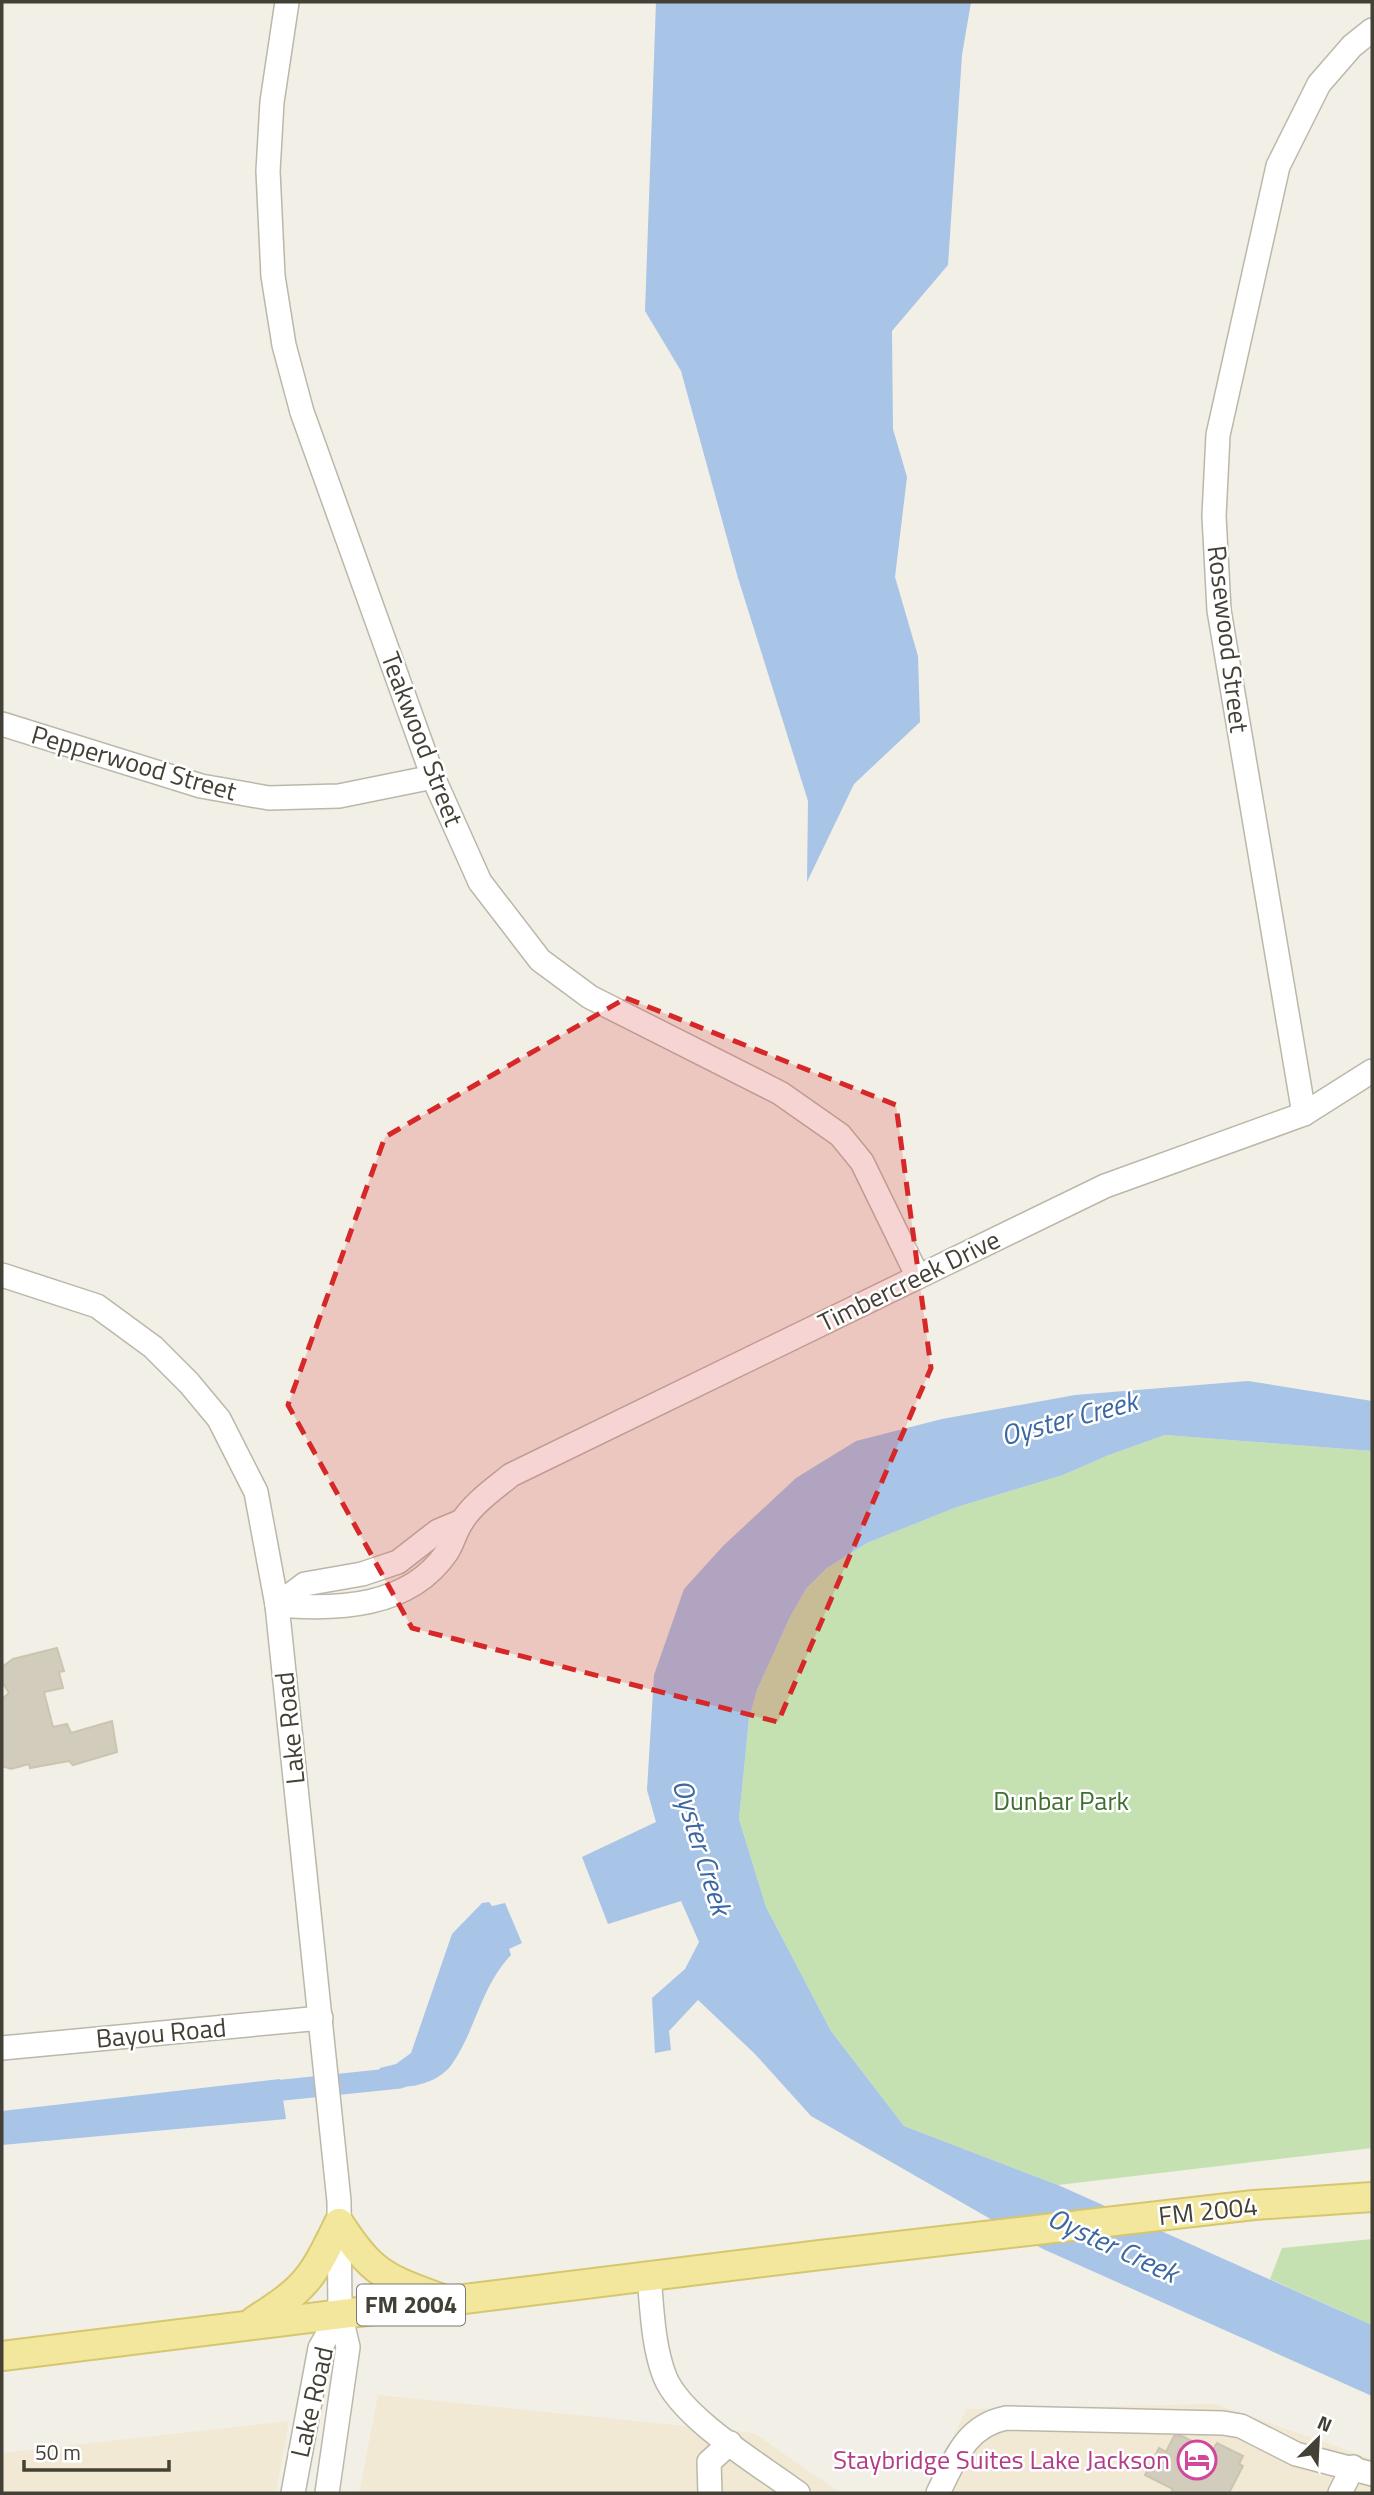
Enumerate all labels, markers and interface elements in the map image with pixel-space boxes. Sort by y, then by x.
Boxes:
street label: Rosewood Street [1198,543,1259,735]
street label: Teakwood Street [371,646,474,831]
street label: Pepperwood Street [27,715,241,810]
street label: Timbercreek Drive [811,1220,1006,1341]
water label: Oyster Creek [996,1378,1145,1456]
street label: Lake Road [264,1670,315,1786]
water label: Oyster Creek [661,1774,745,1923]
park label: Dunbar Park [993,1781,1129,1820]
street label: Bayou Road [94,2007,228,2058]
street label: FM 2004 [1156,2186,1259,2235]
water label: Oyster Creek [1041,2196,1189,2295]
road number: FM 2004 [357,2284,465,2326]
street label: Lake Road [280,2343,343,2461]
north arrow [1283,2404,1353,2474]
text: N [1313,2407,1337,2439]
scale bar [24,2428,170,2472]
text: 50 m [35,2436,81,2468]
hotel icon: Staybridge Suites Lake Jackson [1176,2439,1218,2481]
place label: Staybridge Suites Lake Jackson [833,2440,1170,2479]

